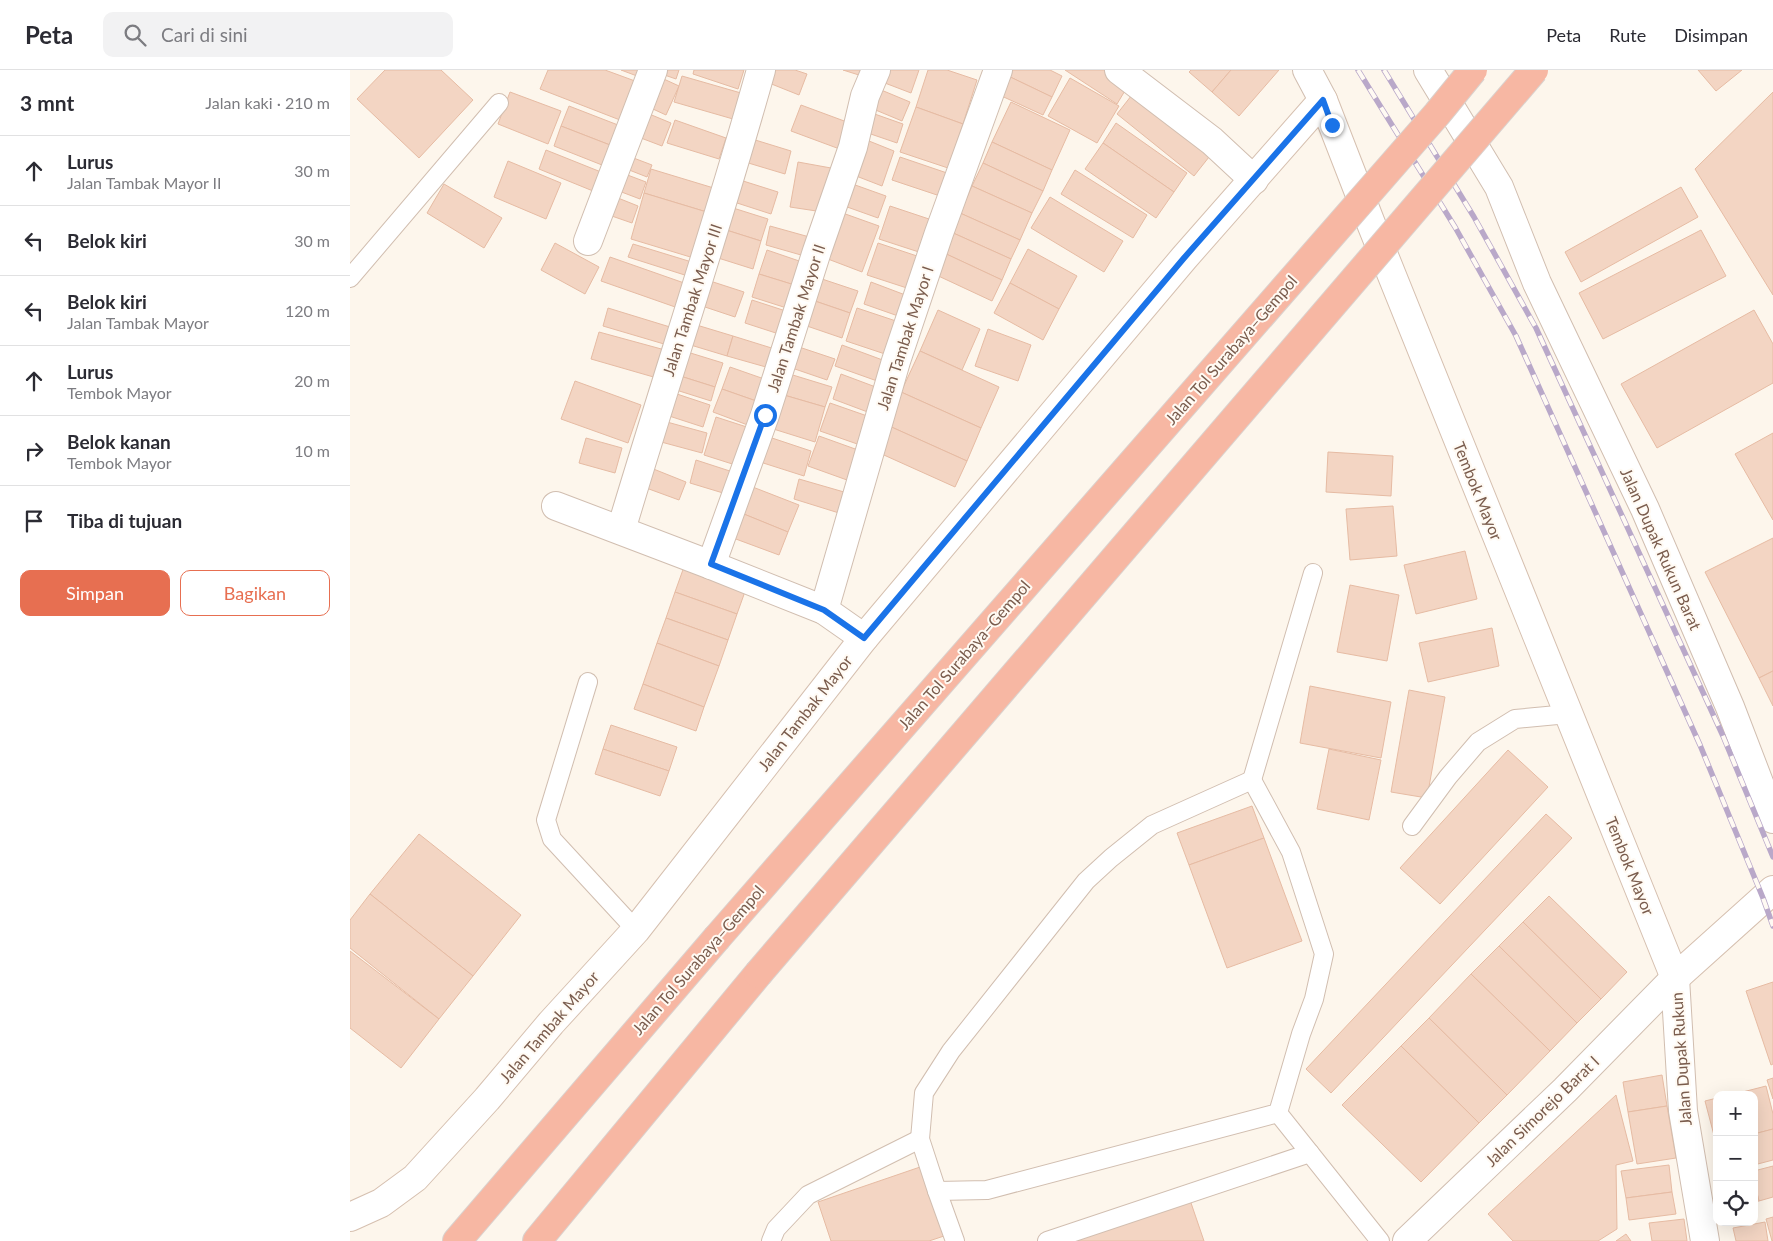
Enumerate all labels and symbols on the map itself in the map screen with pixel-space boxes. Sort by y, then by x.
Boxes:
route end [1321,114,1344,137]
street label: Jalan Tambak Mayor III [658,221,725,378]
street label: Jalan Tambak Mayor II [763,241,828,394]
street label: Jalan Tambak Mayor I [872,264,937,412]
street label: Jalan Tol Surabaya–Gempol [1161,271,1301,428]
route start [754,404,777,427]
street label: Tembok Mayor [1450,439,1507,543]
street label: Jalan Dupak Rukun Barat [1617,465,1706,633]
street label: Jalan Tol Surabaya–Gempol [894,576,1034,733]
street label: Jalan Tambak Mayor [753,651,856,774]
street label: Tembok Mayor [1602,814,1659,918]
street label: Jalan Tol Surabaya–Gempol [628,881,768,1038]
street label: Jalan Tambak Mayor [495,967,602,1086]
street label: Jalan Dupak Rukun [1666,992,1695,1126]
street label: Jalan Simorejo Barat I [1481,1051,1602,1170]

